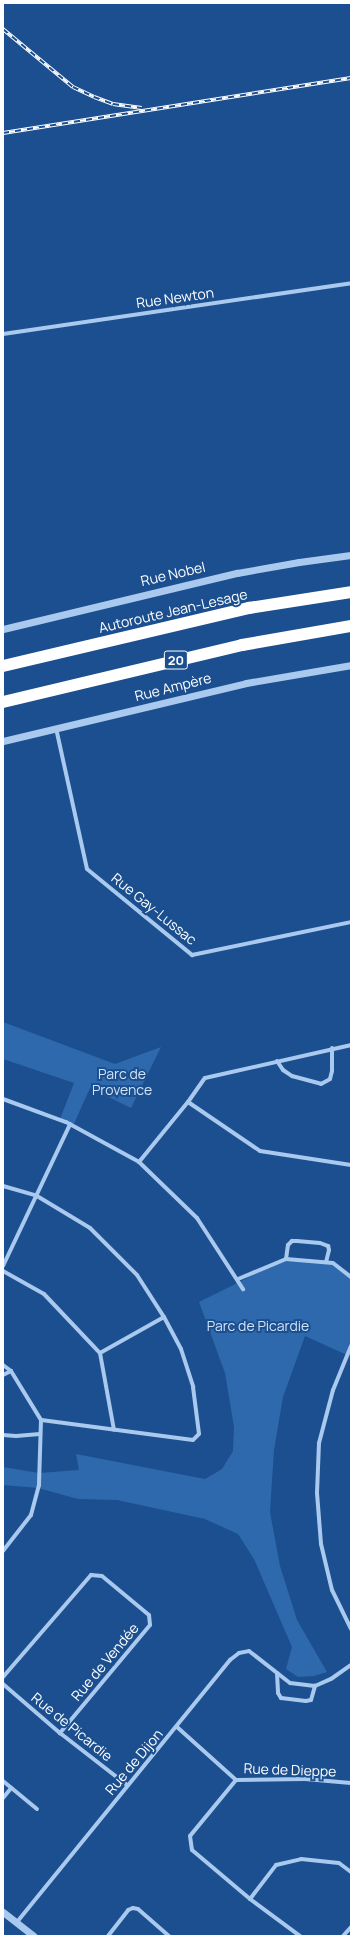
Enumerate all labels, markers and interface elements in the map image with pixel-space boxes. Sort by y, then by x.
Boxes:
street label: Rue Newton [135,284,215,312]
street label: Rue Nobel [139,558,207,590]
street label: Autoroute Jean-Lesage [97,586,249,636]
road number: 20 [163,649,189,671]
street label: Rue Ampère [133,669,213,705]
street label: Rue Gay-Lussac [108,870,200,948]
park label: Parc de Provence [92,1066,152,1098]
park label: Parc de Picardie [207,1318,309,1334]
street label: Rue de Vendée [68,1620,142,1704]
street label: Rue de Picardie [28,1689,116,1765]
street label: Rue de Dijon [102,1726,166,1798]
street label: Rue de Dieppe [243,1760,337,1780]

